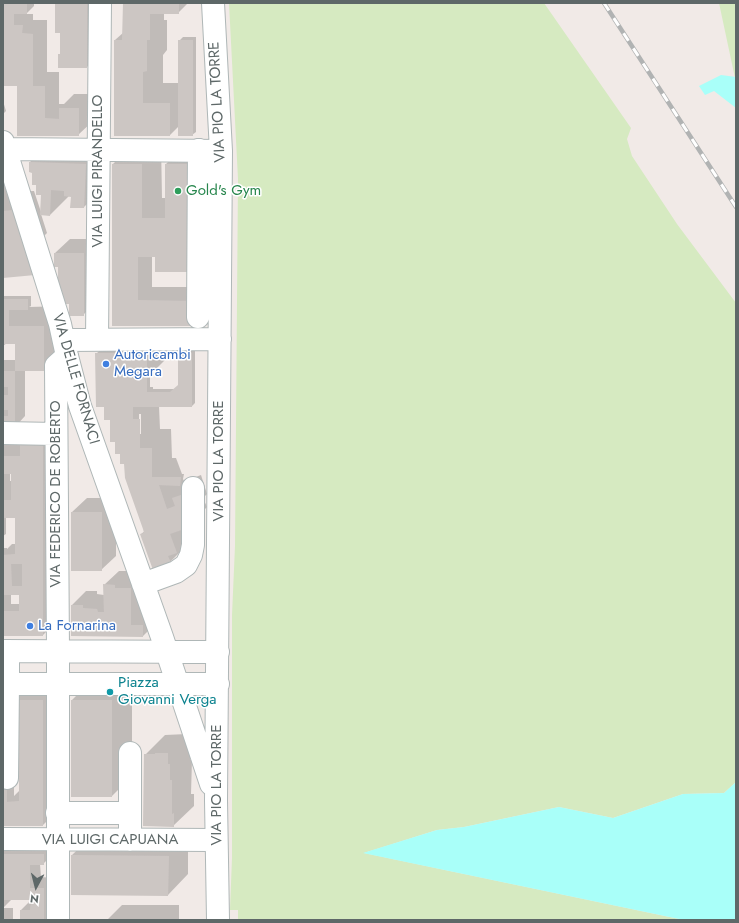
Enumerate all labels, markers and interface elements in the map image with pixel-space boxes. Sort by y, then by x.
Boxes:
street label: VIA PIO LA TORRE [206,41,230,163]
street label: VIA LUIGI PIRANDELLO [89,95,107,247]
place label: Gold's Gym [186,182,261,200]
marker: Gold's Gym [173,186,183,196]
street label: VIA DELLE FORNACI [48,311,102,447]
place label: Autoricambi Megara [114,346,191,381]
marker: Autoricambi Megara [101,359,111,369]
street label: VIA FEDERICO DE ROBERTO [47,400,65,588]
street label: VIA PIO LA TORRE [210,401,228,521]
place label: La Fornarina [38,617,116,635]
marker: La Fornarina [25,621,35,631]
place label: Piazza Giovanni Verga [118,674,217,709]
marker: Piazza Giovanni Verga [105,687,115,697]
street label: VIA PIO LA TORRE [208,725,226,845]
street label: VIA LUIGI CAPUANA [42,831,178,849]
north arrow [16,867,56,907]
text: N [29,890,40,907]

